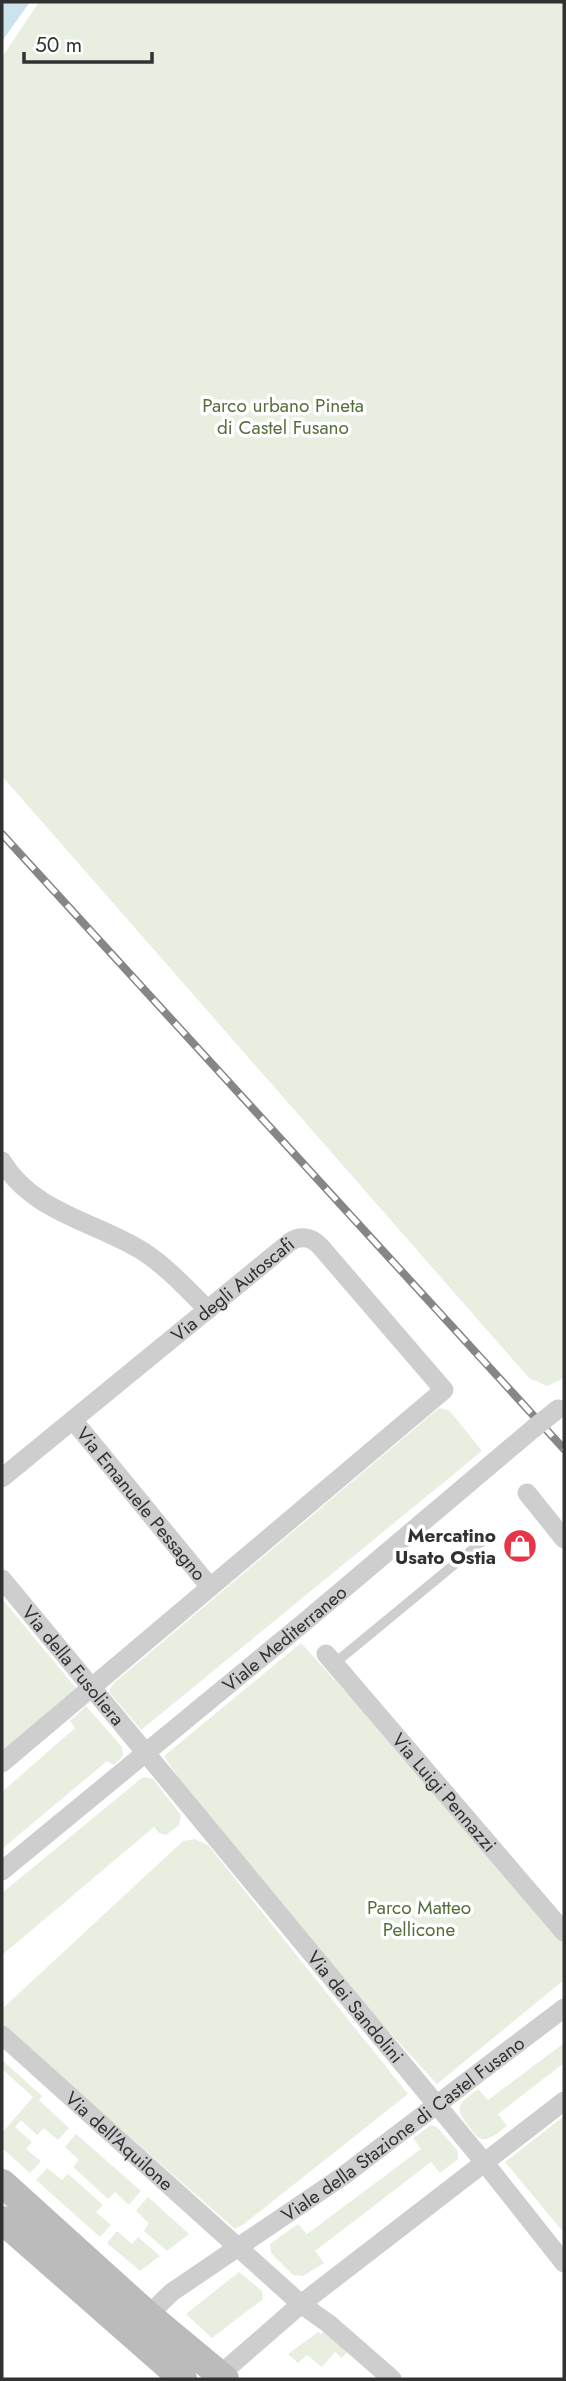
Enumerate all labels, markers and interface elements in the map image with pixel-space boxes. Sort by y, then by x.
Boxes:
scale bar [24,21,152,65]
text: 50 m [35,30,82,60]
park label: Parco urbano Pineta di Castel Fusano [202,392,364,441]
street label: Via degli Autoscafi [165,1230,300,1348]
street label: Via Emanuele Pessagno [70,1421,213,1586]
place label: Mercatino Usato Ostia [395,1522,496,1571]
shop icon: Mercatino Usato Ostia [501,1527,539,1565]
street label: Viale Mediterraneo [217,1579,352,1698]
street label: Via della Fusoliera [16,1599,131,1731]
street label: Via Luigi Pennazzi [386,1727,503,1858]
park label: Parco Matteo Pellicone [367,1894,471,1943]
street label: Via dei Sandolini [301,1945,410,2069]
street label: Viale della Stazione di Castel Fusano [276,2029,530,2228]
street label: Via dell'Aquilone [59,2085,180,2197]

